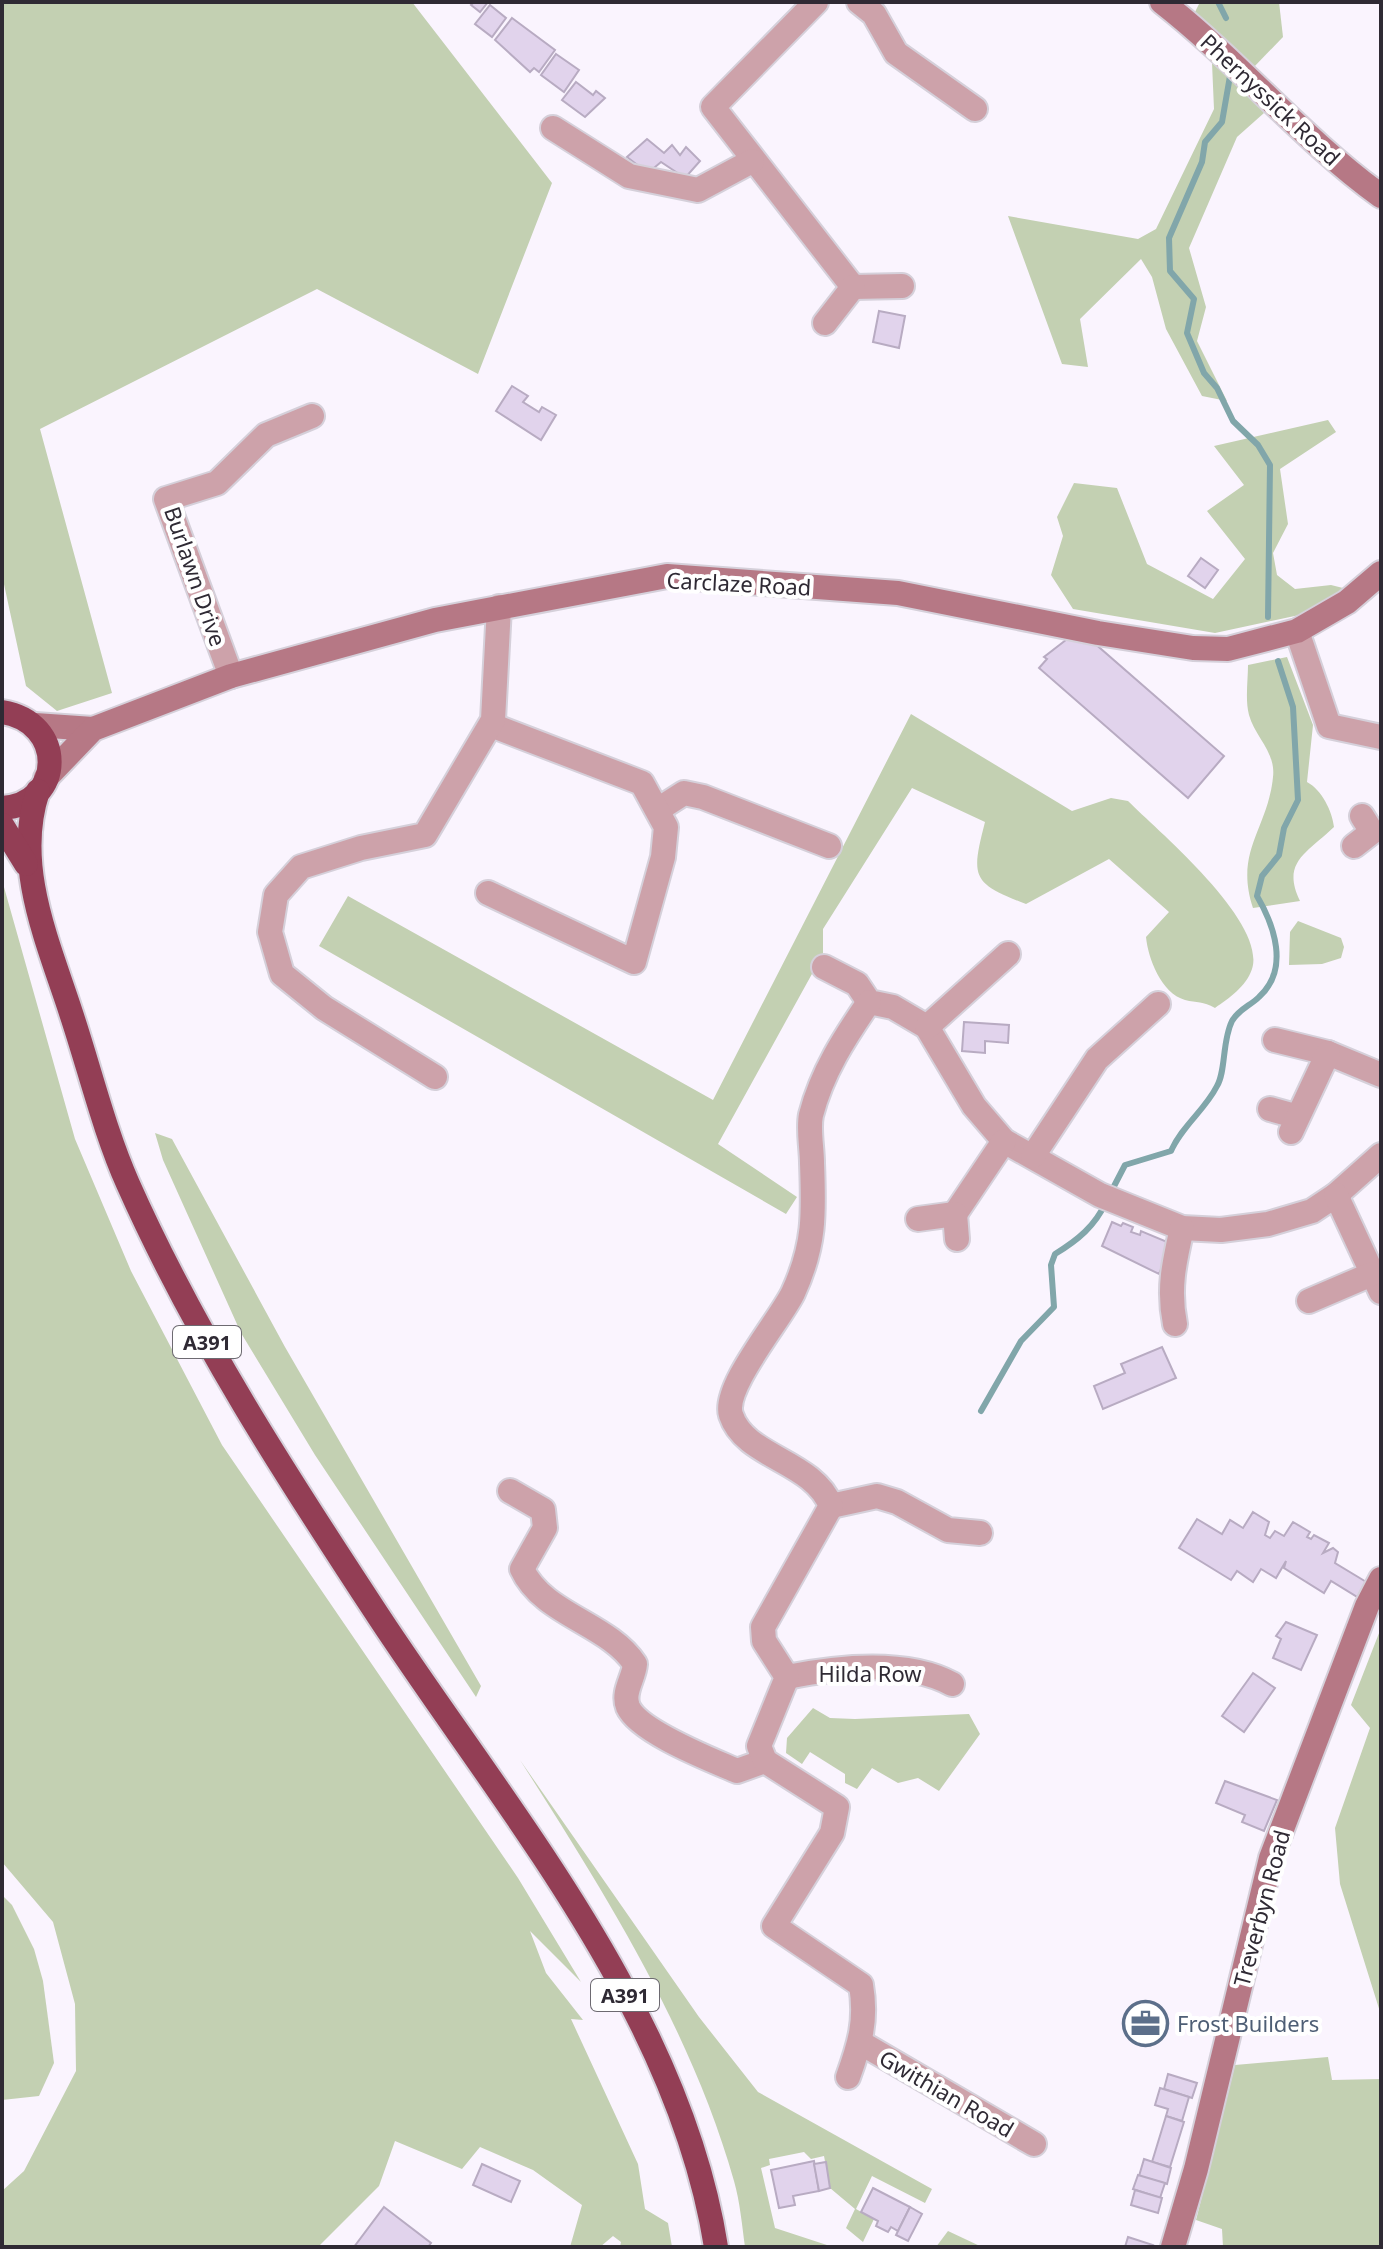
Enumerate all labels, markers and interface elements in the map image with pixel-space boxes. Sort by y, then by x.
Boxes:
street label: Phernyssick Road [1195,26,1347,172]
street label: Burlawn Drive [158,502,234,650]
street label: Carclaze Road [666,564,812,602]
road number: A391 [173,1326,241,1358]
street label: Hilda Row [818,1658,922,1688]
street label: Treverbyn Road [1226,1826,1296,1990]
road number: A391 [591,1979,659,2011]
office icon: Frost Builders [1122,1999,1170,2047]
place label: Frost Builders [1177,2008,1319,2038]
street label: Gwithian Road [874,2042,1020,2144]

